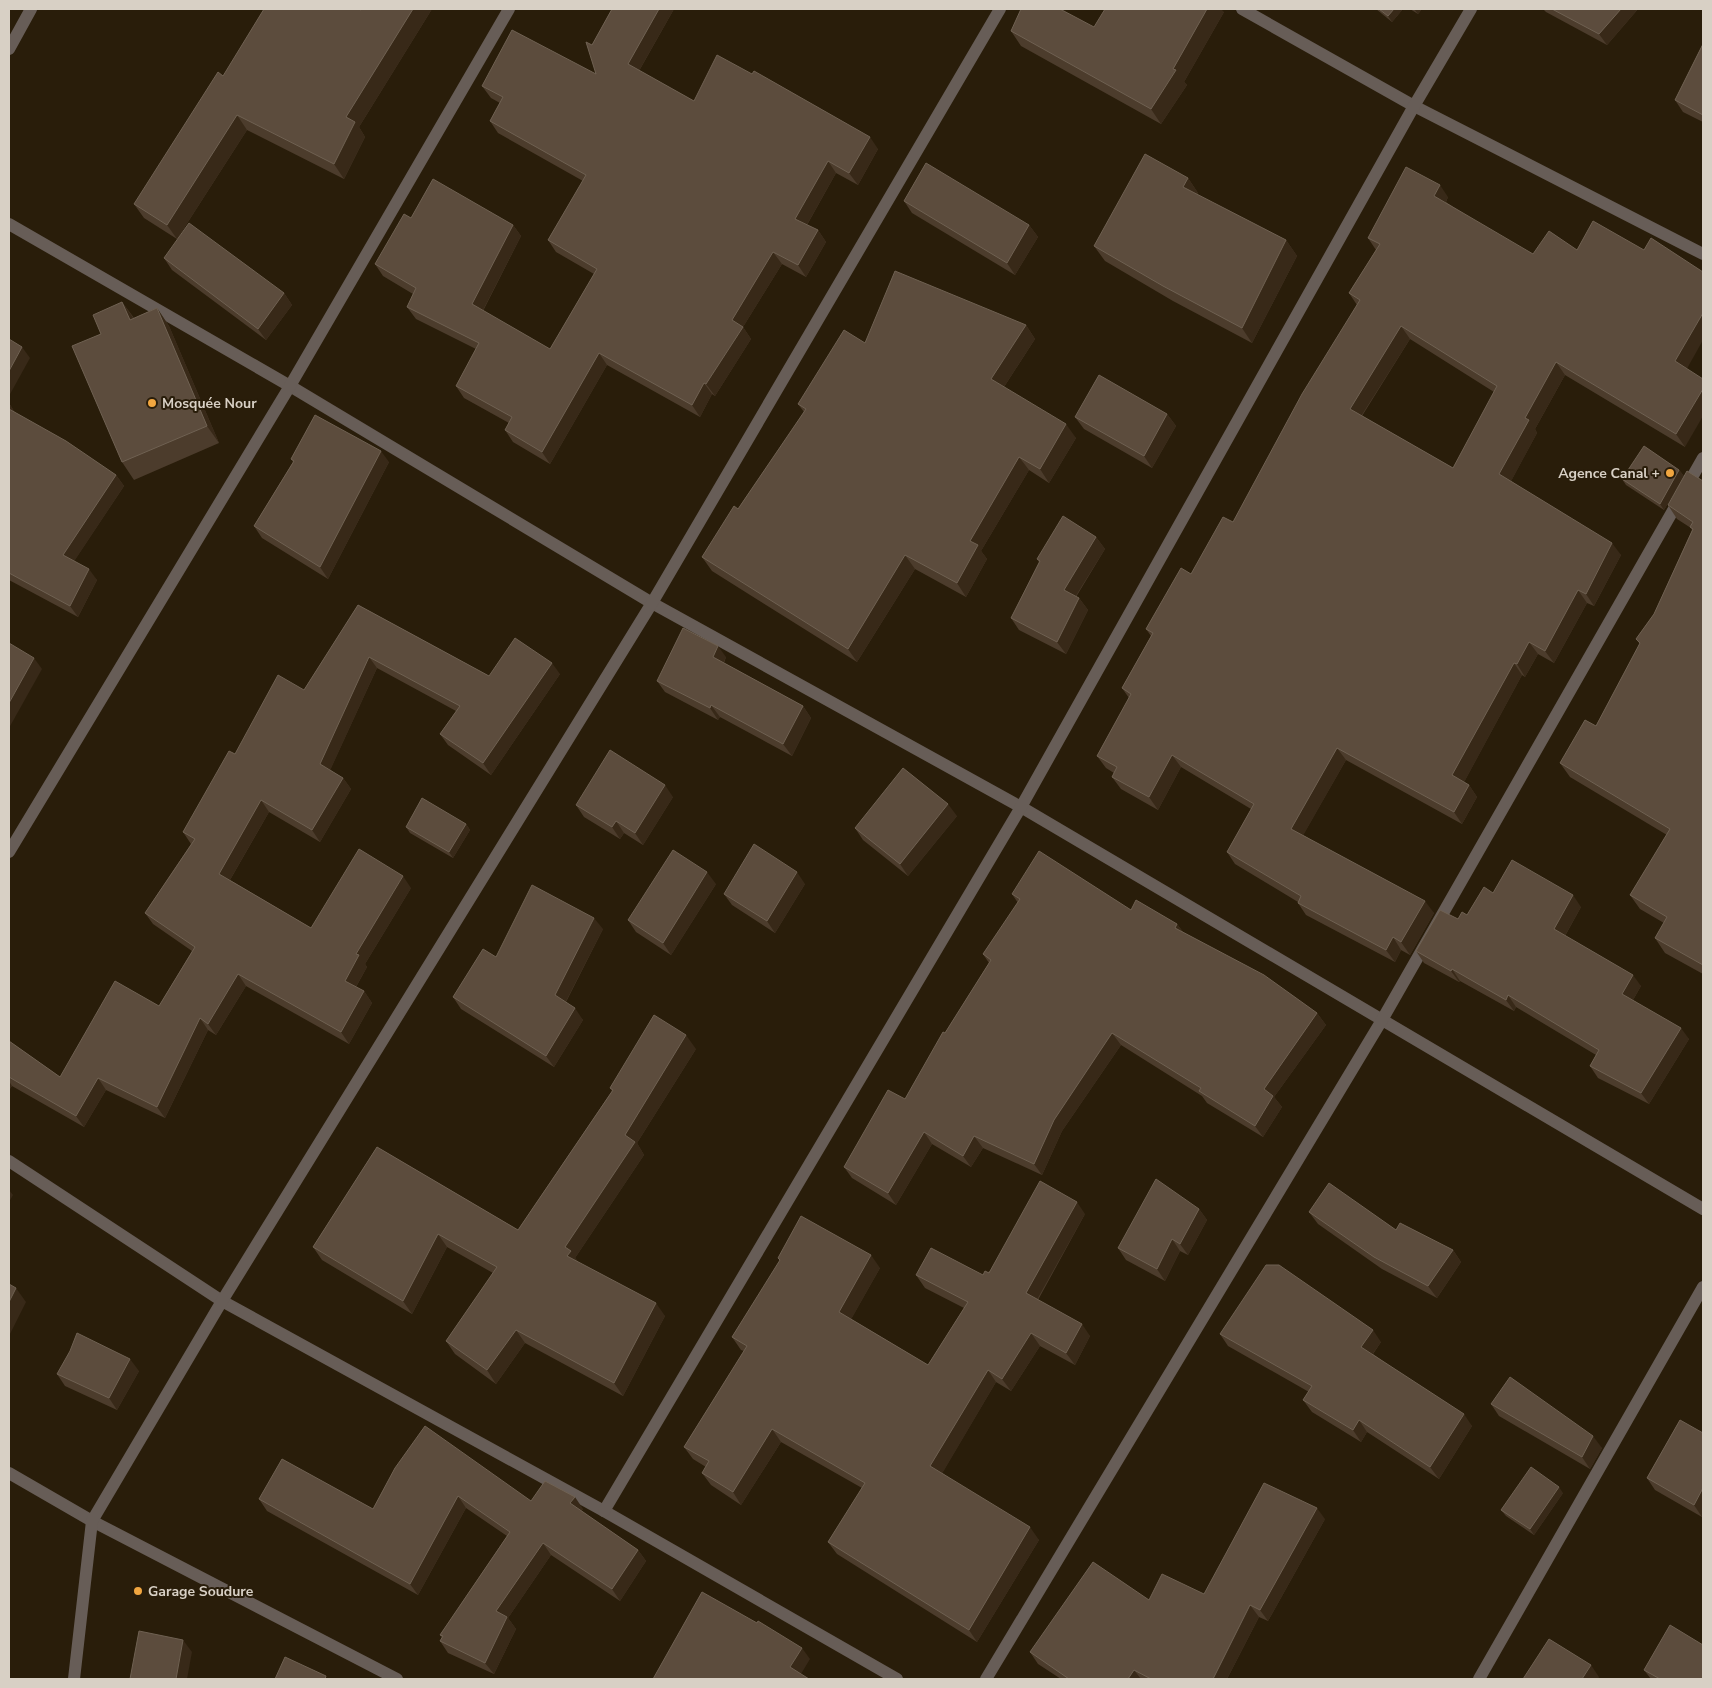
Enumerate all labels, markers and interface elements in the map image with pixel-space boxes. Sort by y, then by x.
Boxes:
place label: Mosquée Nour [162,394,257,413]
marker: Mosquée Nour [146,397,158,409]
place label: Agence Canal + [1558,464,1660,483]
marker: Agence Canal + [1664,467,1676,479]
place label: Garage Soudure [148,1582,254,1601]
marker: Garage Soudure [132,1585,144,1597]

